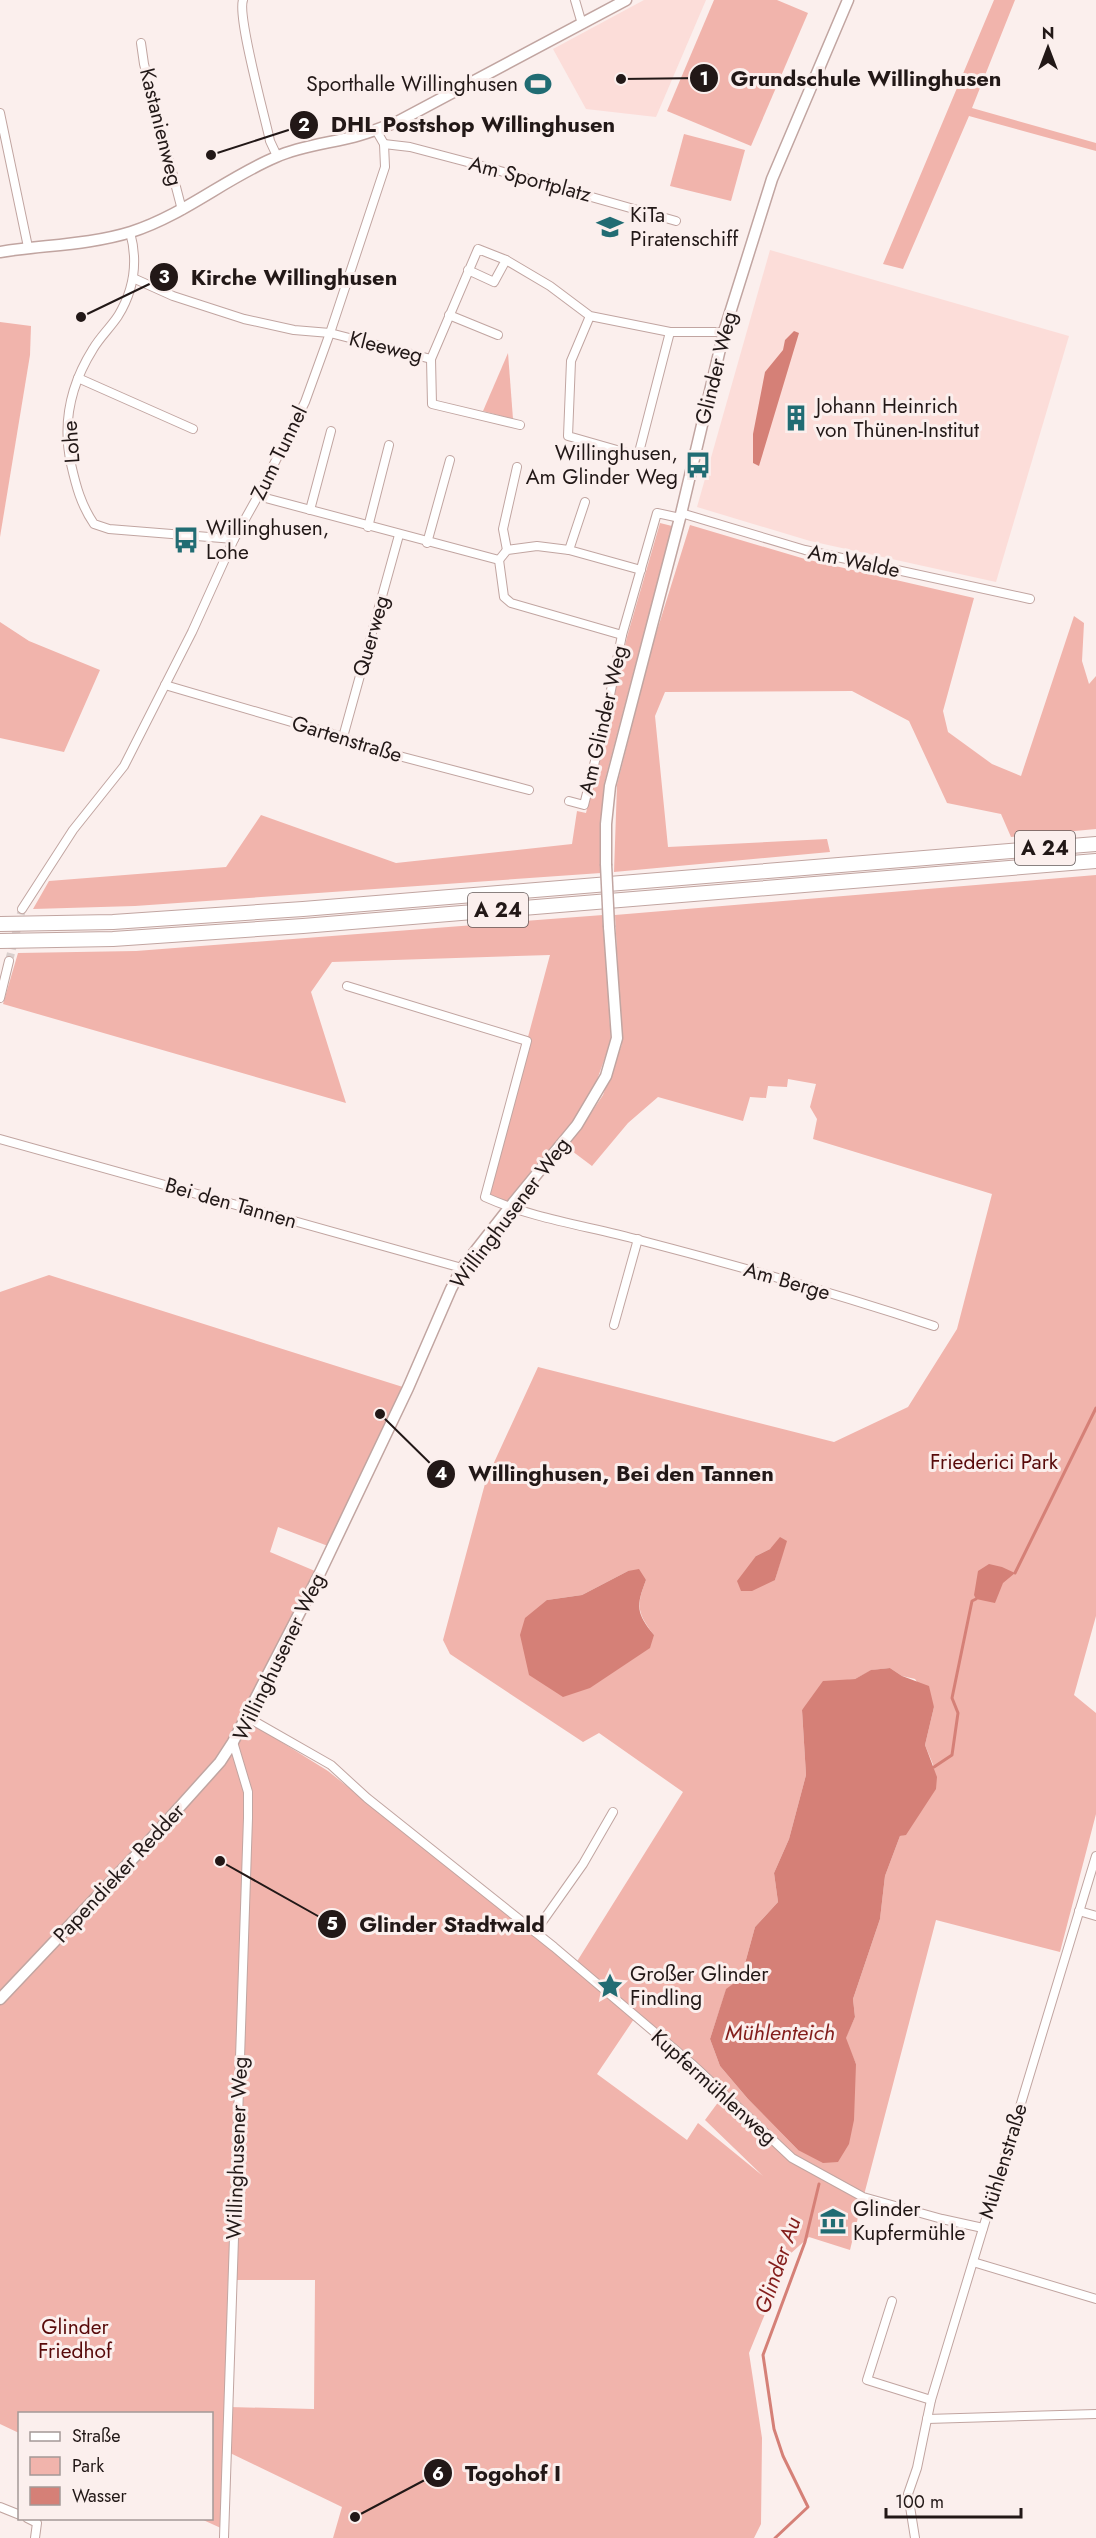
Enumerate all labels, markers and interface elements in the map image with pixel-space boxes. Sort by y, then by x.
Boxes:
north arrow [1018,18,1078,78]
text: N [1042,22,1054,45]
callout: Grundschule Willinghusen [689,58,1014,98]
text: Grundschule Willinghusen [730,62,1002,94]
street label: Kastanienweg [132,65,190,189]
text: 1 [699,66,709,92]
place label: Sporthalle Willinghusen [306,69,518,99]
sports icon: Sporthalle Willinghusen [523,69,553,99]
callout: DHL Postshop Willinghusen [289,105,628,145]
text: DHL Postshop Willinghusen [331,108,615,140]
text: 2 [298,112,310,138]
street label: Am Sportplatz [466,148,595,210]
place label: KiTa Piratenschiff [630,200,739,254]
school or university icon: KiTa Piratenschiff [595,212,625,242]
callout: Kirche Willinghusen [149,257,409,297]
text: Kirche Willinghusen [191,261,397,293]
text: 3 [158,264,170,290]
street label: Glinder Weg [687,308,745,428]
street label: Kleeweg [346,323,426,371]
place label: Johann Heinrich von Thünen-Institut [813,391,979,445]
street label: Zum Tunnel [243,401,315,505]
building icon: Johann Heinrich von Thünen-Institut [781,403,811,433]
street label: Lohe [55,419,87,464]
place label: Willinghusen, Am Glinder Weg [526,438,678,492]
bus stop icon: Willinghusen, Am Glinder Weg [683,450,713,480]
place label: Willinghusen, Lohe [206,513,329,567]
bus stop icon: Willinghusen, Lohe [171,525,201,555]
street label: Am Walde [805,537,903,585]
street label: Querweg [345,592,397,680]
street label: Am Glinder Weg [571,642,635,798]
street label: Gartenstraße [288,708,406,770]
road number: A 24 [1015,831,1075,865]
road number: A 24 [468,893,528,927]
street label: Willinghusener Weg [443,1131,577,1295]
street label: Bei den Tannen [161,1170,301,1236]
street label: Am Berge [740,1254,834,1308]
park label: Friederici Park [930,1447,1059,1477]
callout: Willinghusen, Bei den Tannen [426,1454,786,1494]
text: Willinghusen, Bei den Tannen [468,1457,774,1489]
text: 4 [435,1461,447,1487]
street label: Willinghusener Weg [225,1568,333,1746]
street label: Papendieker Redder [46,1796,192,1949]
callout: Glinder Stadtwald [317,1904,557,1944]
text: Glinder Stadtwald [359,1908,545,1940]
text: 5 [326,1911,338,1937]
place label: Großer Glinder Findling [630,1959,769,2013]
place icon: Großer Glinder Findling [595,1971,625,2001]
water label: Mühlenteich [725,2016,835,2048]
street label: Kupfermühlenweg [645,2022,783,2152]
street label: Willinghusener Weg [219,2056,255,2240]
street label: Mühlenstraße [971,2099,1035,2222]
place label: Glinder Kupfermühle [853,2194,966,2248]
museum icon: Glinder Kupfermühle [818,2206,848,2236]
water label: Glinder Au [746,2212,808,2318]
park label: Glinder Friedhof [38,2312,113,2366]
legend [18,2412,213,2520]
text: Straße [72,2423,120,2449]
text: Park [72,2453,104,2479]
callout: Togohof I [423,2453,573,2493]
text: Togohof I [465,2457,561,2489]
text: 6 [432,2461,444,2487]
scale bar [886,2481,1021,2519]
text: Wasser [72,2483,127,2509]
text: 100 m [895,2489,944,2515]

